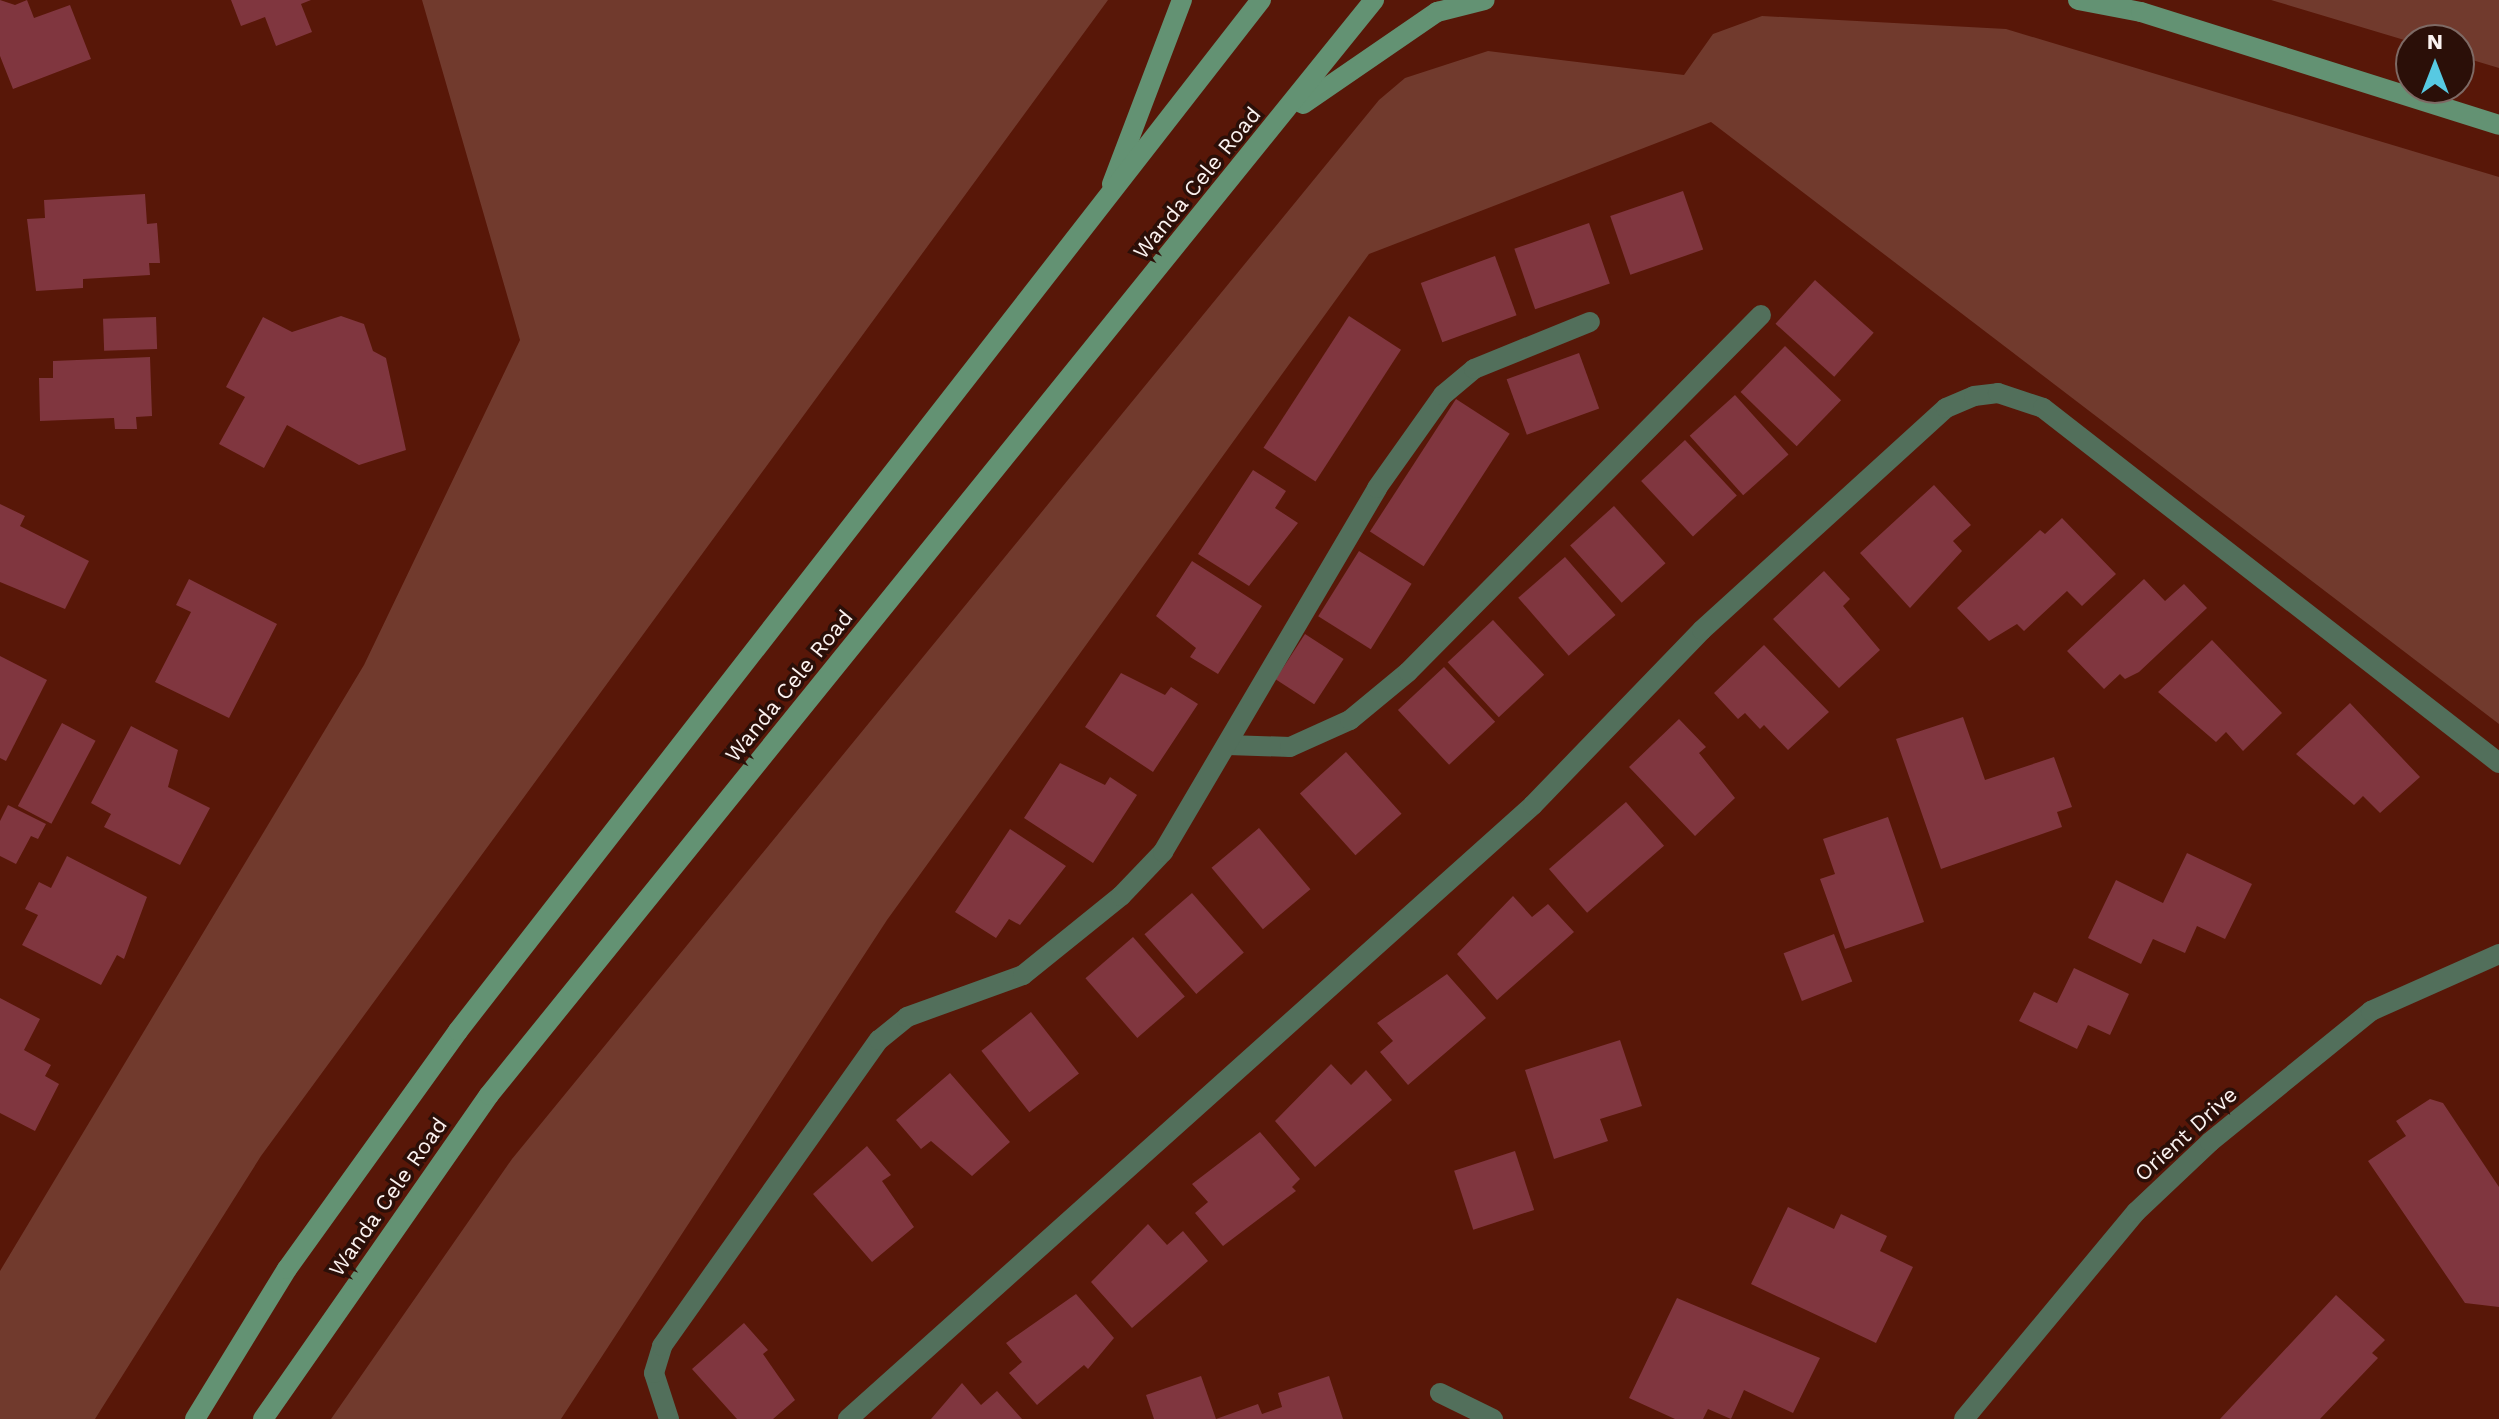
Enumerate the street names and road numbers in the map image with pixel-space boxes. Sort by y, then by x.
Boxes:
street label: Wanda Cele Road [1127,101,1267,265]
street label: Wanda Cele Road [719,604,859,768]
street label: Orient Drive [2129,1081,2243,1187]
street label: Wanda Cele Road [323,1112,453,1282]

